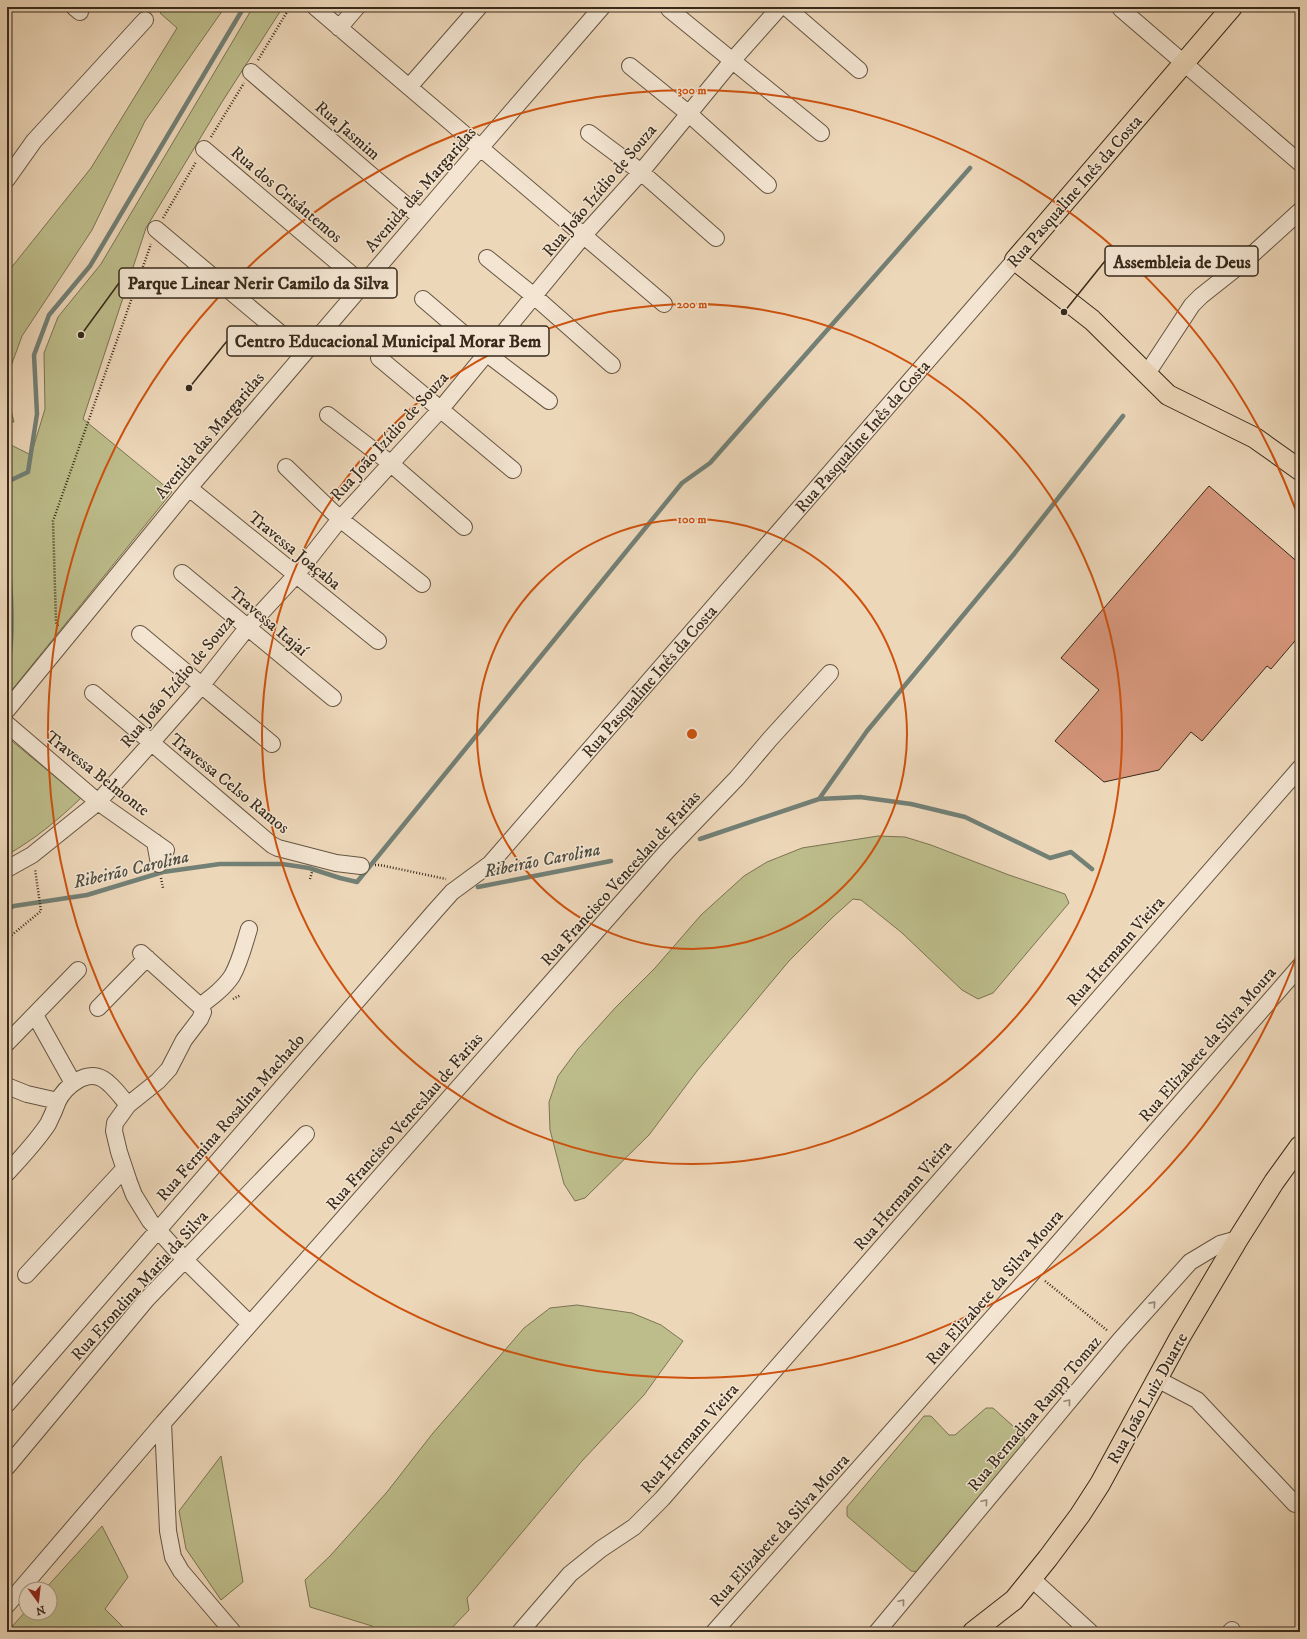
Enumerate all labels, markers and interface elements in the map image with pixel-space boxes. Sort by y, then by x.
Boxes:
text: 300 m [678,83,706,98]
street label: Rua Jasmim [310,96,385,165]
street label: Rua Pasqualine Inês da Costa [1002,110,1148,273]
street label: Rua João Izídio de Souza [538,119,662,262]
street label: Avenida das Margaridas [360,122,482,257]
street label: Rua dos Crisântemos [226,142,347,248]
callout: Assembleia de Deus [1105,246,1258,276]
text: Assembleia de Deus [1112,252,1251,274]
callout: Parque Linear Nerir Camilo da Silva [119,268,397,298]
text: Parque Linear Nerir Camilo da Silva [127,273,389,295]
text: 200 m [677,297,707,312]
callout: Centro Educacional Municipal Morar Bem [227,326,549,356]
text: Centro Educacional Municipal Morar Bem [235,331,542,353]
street label: Rua Pasqualine Inês da Costa [790,355,936,518]
street label: Avenida das Margaridas [150,367,270,504]
street label: Rua João Izídio de Souza [326,367,454,506]
street label: Travessa Joaçaba [244,507,346,595]
text: 100 m [678,512,706,527]
street label: Travessa Itajaí [224,582,314,662]
street label: Rua Pasqualine Inês da Costa [577,600,723,763]
street label: Rua João Izídio de Souza [116,610,240,753]
street label: Travessa Belmonte [41,726,154,821]
centre of rings [685,727,699,741]
street label: Travessa Celso Ramos [165,729,294,839]
street label: Rua Francisco Venceslau de Farias [536,786,706,971]
water label: Ribeirão Carolina [481,839,602,883]
water label: Ribeirão Carolina [70,846,191,894]
street label: Rua Hermann Vieira [1062,891,1170,1011]
street label: Rua Elizabete da Silva Moura [1134,962,1282,1127]
street label: Rua Francisco Venceslau de Farias [321,1028,488,1215]
street label: Rua Fermina Rosalina Machado [152,1029,310,1206]
street label: Rua Hermann Vieira [849,1135,957,1255]
street label: Rua Erondina Maria da Silva [66,1205,214,1366]
street label: Rua Elizabete da Silva Moura [921,1205,1069,1370]
one-way arrow [1148,1301,1155,1308]
street label: Rua João Luiz Duarte [1103,1329,1193,1468]
street label: Rua Bernadina Raupp Tomaz [963,1330,1107,1496]
street label: Rua Hermann Vieira [636,1378,744,1498]
one-way arrow [1064,1400,1071,1407]
street label: Rua Elizabete da Silva Moura [705,1449,855,1612]
one-way arrow [981,1499,988,1507]
north arrow [18,1581,58,1621]
one-way arrow [897,1599,904,1607]
text: N [34,1602,47,1618]

